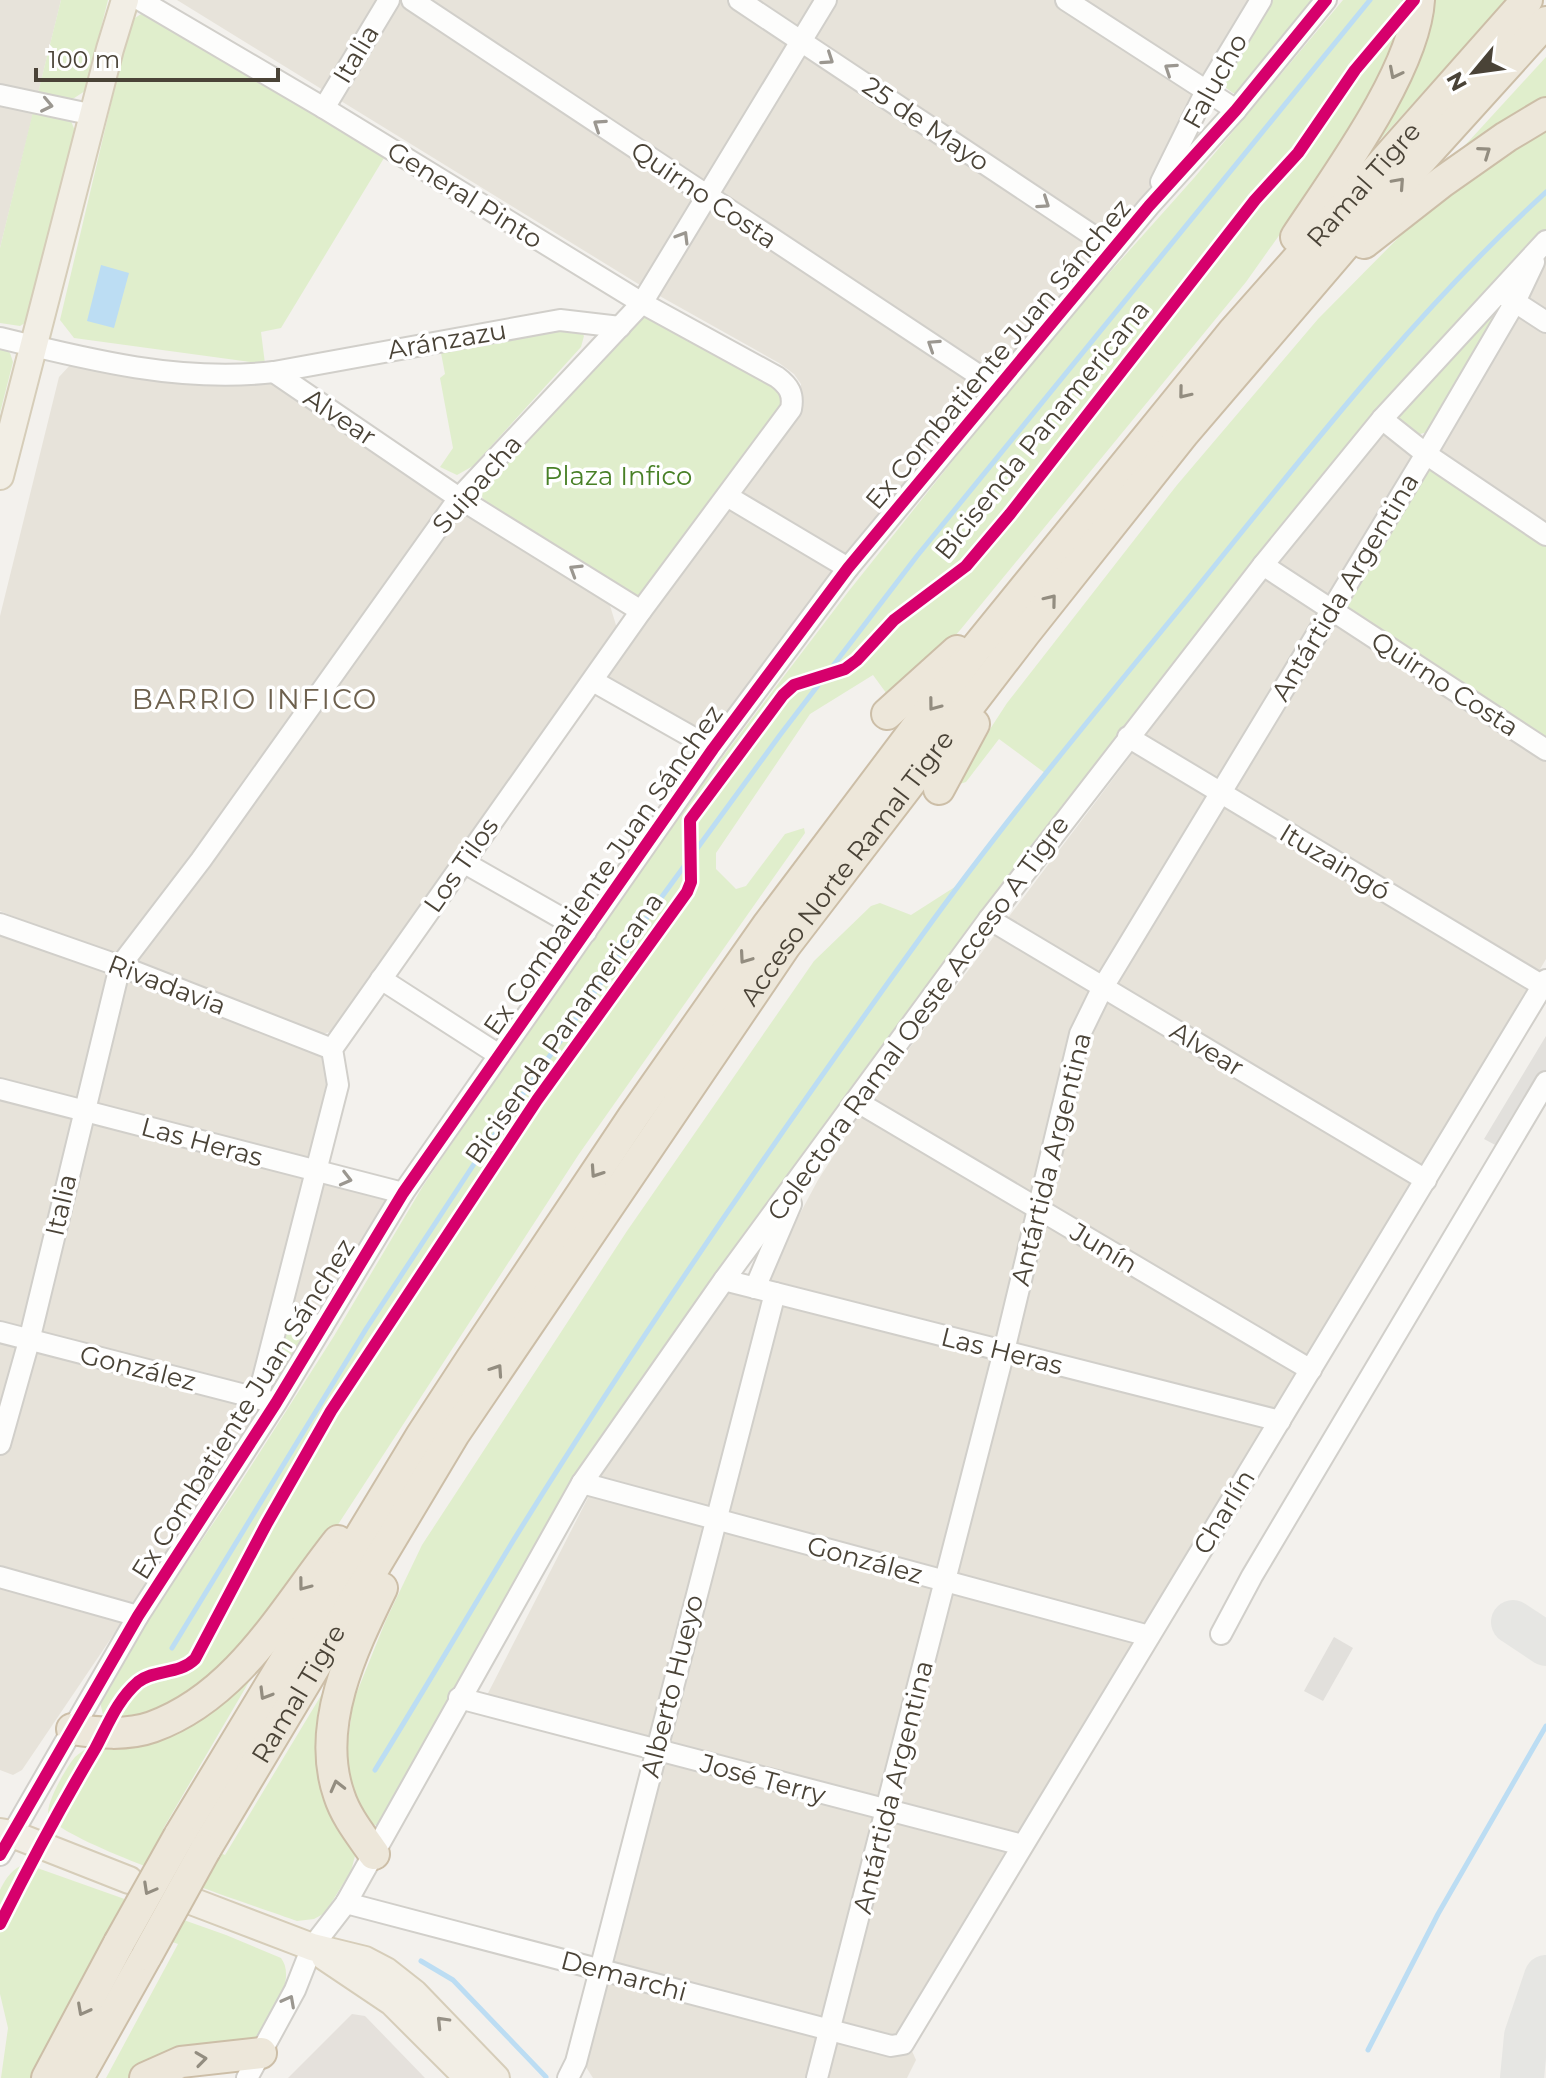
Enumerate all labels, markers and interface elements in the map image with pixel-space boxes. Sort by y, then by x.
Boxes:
street label: Italia [326,19,386,89]
street label: Falucho [1176,28,1254,134]
scale bar [36,32,278,82]
north arrow [1434,32,1514,112]
text: 100 m [48,45,120,74]
one-way arrow [819,49,833,64]
one-way arrow [1164,64,1178,79]
one-way arrow [1390,65,1405,80]
text: N [1441,67,1473,96]
street label: 25 de Mayo [856,70,996,178]
one-way arrow [40,96,53,113]
street label: Ramal Tigre [1300,115,1427,254]
one-way arrow [593,120,608,135]
street label: General Pinto [381,134,549,256]
street label: Quirno Costa [625,134,783,256]
one-way arrow [1477,147,1491,162]
one-way arrow [1390,177,1404,192]
street label: Ex Combatiente Juan Sánchez [859,192,1137,516]
one-way arrow [1035,193,1050,208]
one-way arrow [673,231,689,246]
street label: Bicisenda Panamericana [928,294,1156,566]
street label: Aránzazu [385,314,509,366]
one-way arrow [927,340,942,355]
street label: Alvear [298,381,382,453]
one-way arrow [1179,384,1193,399]
street label: Suipacha [425,428,529,540]
park label: Plaza Infico [544,460,692,492]
street label: Antártida Argentina [1264,467,1426,707]
one-way arrow [569,564,584,580]
one-way arrow [1041,595,1056,609]
street label: Quirno Costa [1365,624,1525,744]
district label: BARRIO INFICO [132,682,378,716]
one-way arrow [929,696,943,711]
street label: Ex Combatiente Juan Sánchez [476,699,730,1041]
street label: Acceso Norte Ramal Tigre [733,724,961,1012]
street label: Colectora Ramal Oeste Acceso A Tigre [760,809,1076,1227]
street label: Los Tilos [417,811,505,919]
street label: Ituzaingó [1274,817,1396,907]
street label: Bicisenda Panamericana [458,886,670,1170]
street label: Rivadavia [103,948,231,1022]
one-way arrow [740,950,755,964]
street label: Alvear [1164,1015,1250,1083]
street label: Antártida Argentina [1004,1029,1098,1289]
street label: Las Heras [138,1110,266,1174]
one-way arrow [591,1163,606,1177]
one-way arrow [339,1170,353,1187]
street label: Italia [38,1171,84,1239]
street label: Junín [1064,1215,1143,1280]
street label: Ex Combatiente Juan Sánchez [125,1233,361,1585]
street label: Las Heras [938,1320,1066,1382]
street label: González [77,1338,199,1398]
one-way arrow [487,1364,502,1378]
street label: Charlín [1186,1464,1262,1560]
street label: González [804,1529,926,1591]
one-way arrow [299,1577,313,1591]
street label: Alberto Hueyo [634,1591,710,1781]
street label: Ramal Tigre [245,1619,352,1769]
street label: Antártida Argentina [846,1657,940,1917]
one-way arrow [259,1685,274,1700]
street label: José Terry [696,1747,830,1811]
one-way arrow [329,1779,346,1793]
one-way arrow [143,1880,159,1895]
street label: Demarchi [557,1944,691,2008]
one-way arrow [279,1995,294,2010]
one-way arrow [78,2002,93,2017]
one-way arrow [437,2017,451,2031]
one-way arrow [194,2051,208,2068]

